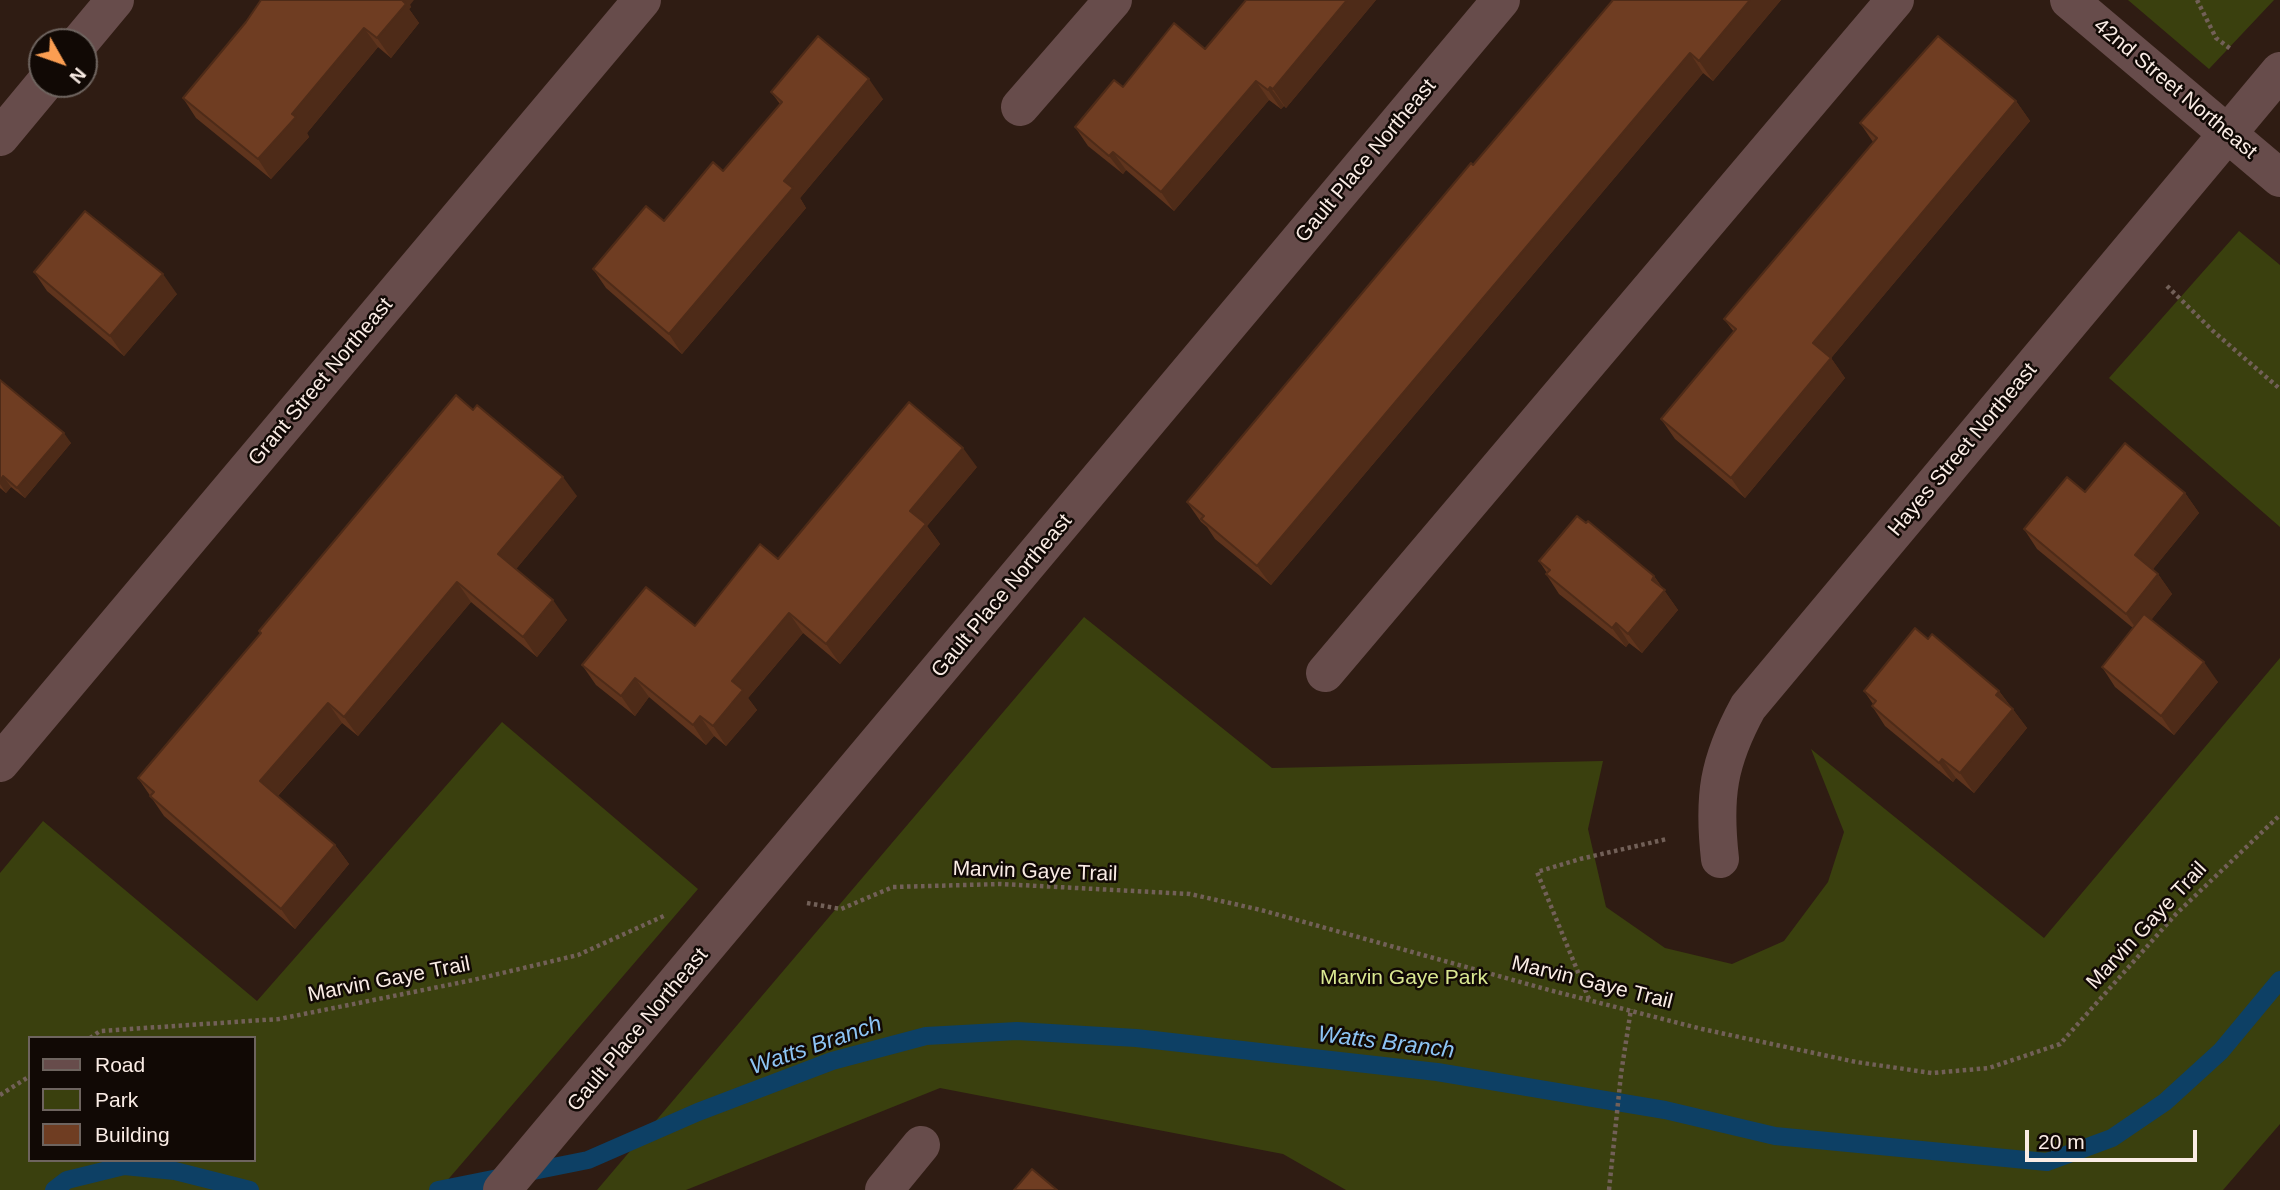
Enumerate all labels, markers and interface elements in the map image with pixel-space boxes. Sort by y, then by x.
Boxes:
street label: 42nd Street Northeast [2088,13,2262,165]
north arrow [28,28,98,98]
text: N [65,64,90,88]
street label: Gault Place Northeast [1290,74,1442,248]
street label: Grant Street Northeast [243,293,399,471]
street label: Hayes Street Northeast [1883,358,2043,542]
street label: Gault Place Northeast [926,509,1078,683]
street label: Marvin Gaye Trail [952,857,1118,887]
street label: Marvin Gaye Trail [2082,857,2212,995]
street label: Gault Place Northeast [562,943,714,1117]
street label: Marvin Gaye Trail [1509,951,1675,1015]
street label: Marvin Gaye Trail [306,952,472,1008]
park label: Marvin Gaye Park [1320,965,1488,991]
water label: Watts Branch [746,1011,886,1081]
water label: Watts Branch [1316,1021,1456,1065]
legend [28,1036,256,1162]
text: Road [95,1053,145,1076]
text: Park [95,1088,138,1111]
scale bar [2028,1116,2200,1160]
text: Building [95,1123,170,1146]
text: 20 m [2038,1130,2085,1153]

